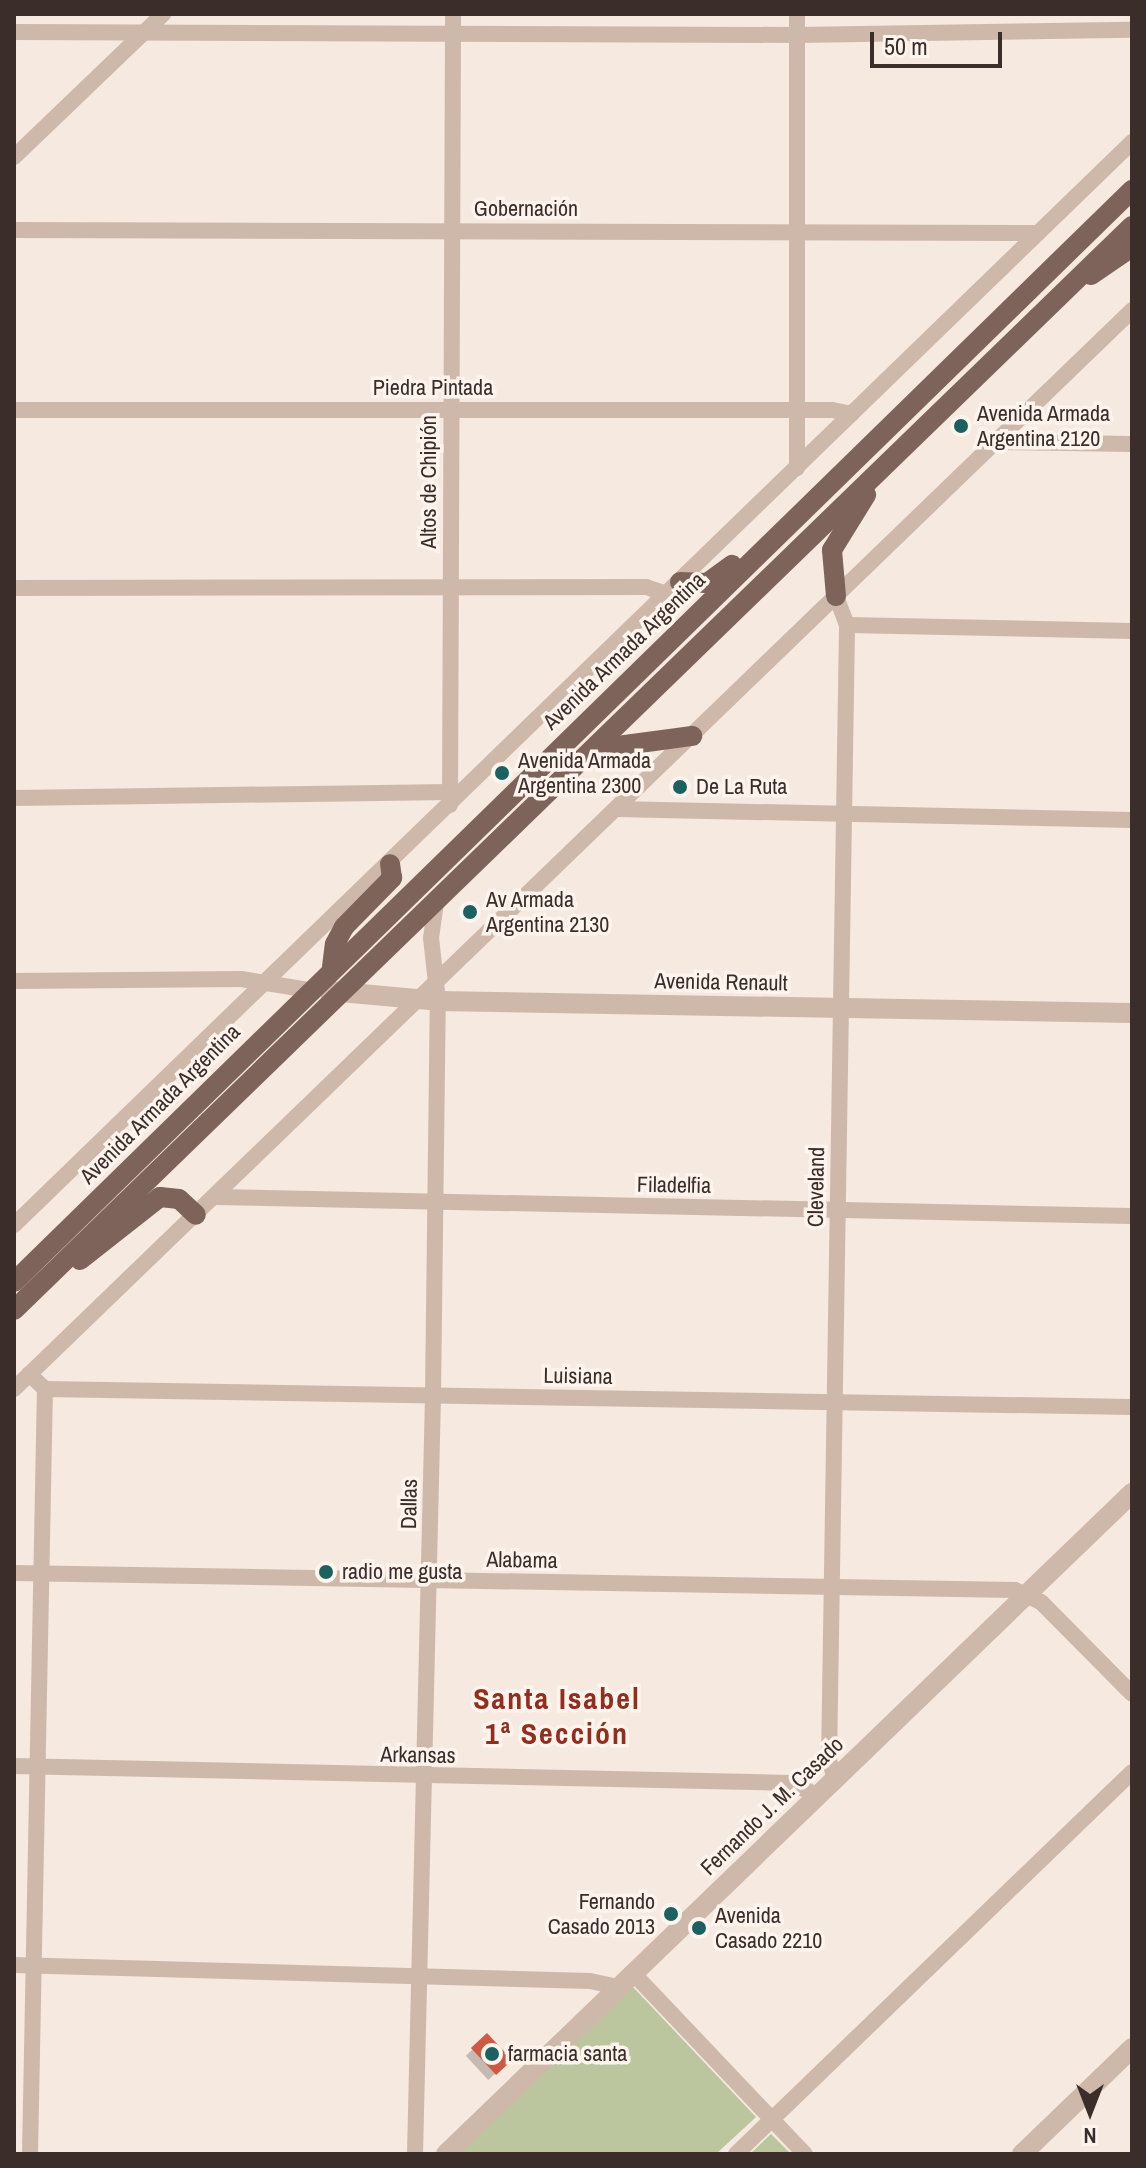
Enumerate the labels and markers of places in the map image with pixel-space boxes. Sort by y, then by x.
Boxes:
place label: Avenida Armada Argentina 2120 [977,400,1111,452]
marker: Avenida Armada Argentina 2120 [952,417,970,435]
place label: Avenida Armada Argentina 2300 [518,747,652,798]
marker: Avenida Armada Argentina 2300 [493,764,511,782]
place label: De La Ruta [696,774,787,800]
marker: De La Ruta [671,778,689,796]
place label: Av Armada Argentina 2130 [486,886,609,938]
marker: Av Armada Argentina 2130 [461,903,479,921]
place label: radio me gusta [342,1559,462,1585]
marker: radio me gusta [317,1563,335,1581]
place label: Fernando Casado 2013 [548,1888,655,1940]
place label: Avenida Casado 2210 [715,1902,822,1954]
marker: Fernando Casado 2013 [662,1905,680,1923]
marker: Avenida Casado 2210 [690,1919,708,1937]
place label: farmacia santa [508,2041,627,2067]
marker: farmacia santa [483,2045,501,2063]

